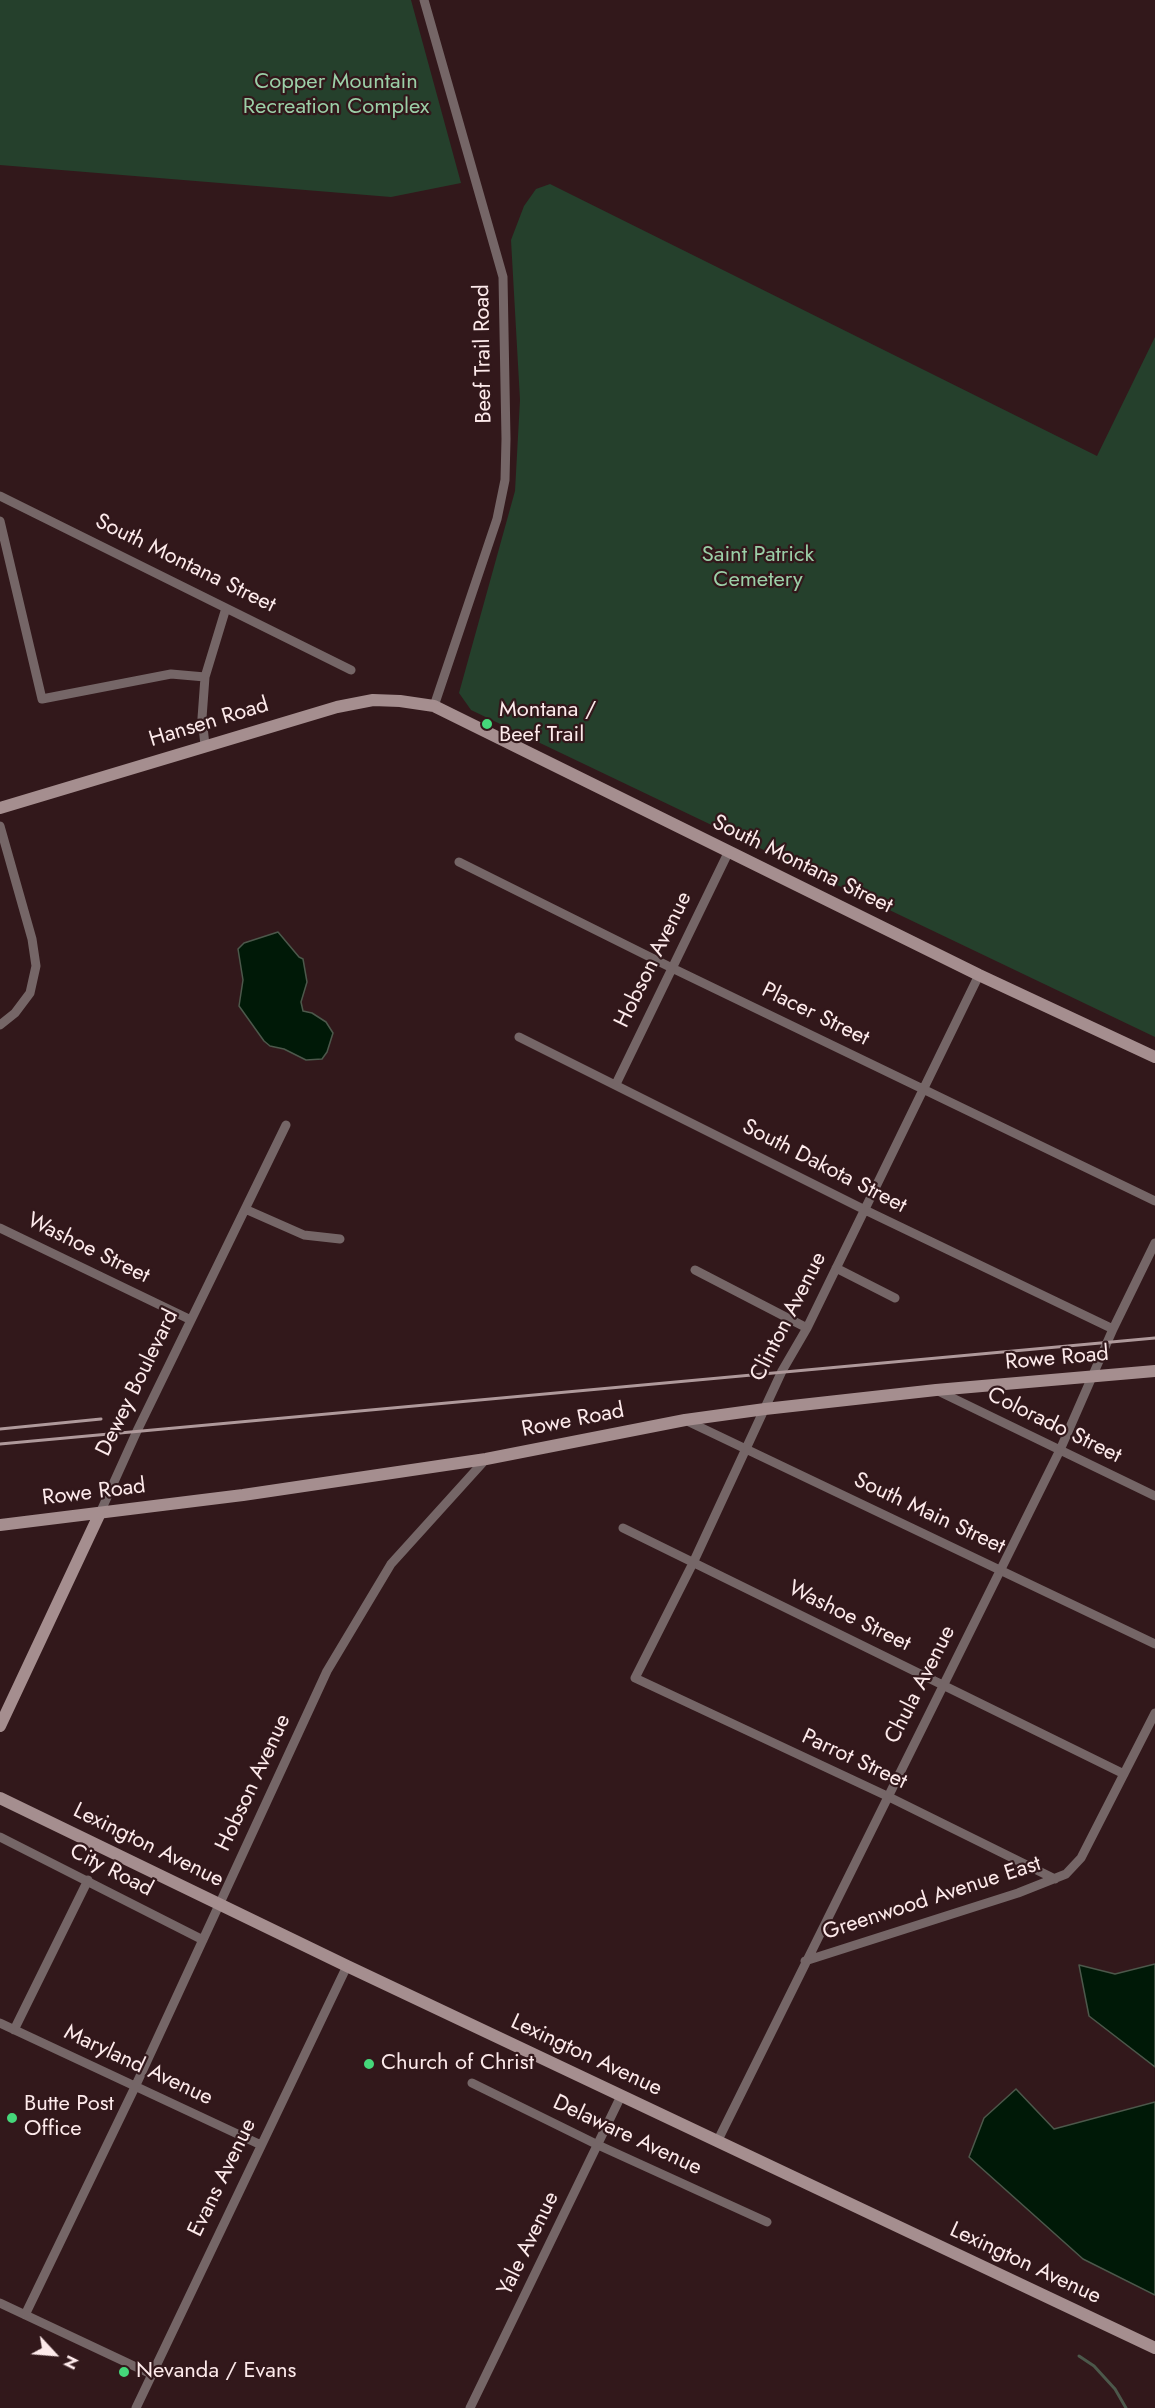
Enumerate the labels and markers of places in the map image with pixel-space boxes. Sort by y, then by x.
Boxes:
place label: Montana / Beef Trail [499,698,596,750]
marker: Montana / Beef Trail [480,717,494,731]
place label: Church of Christ [381,2051,534,2077]
marker: Church of Christ [362,2057,376,2071]
place label: Butte Post Office [24,2092,114,2144]
marker: Butte Post Office [5,2111,19,2125]
place label: Nevanda / Evans [136,2359,296,2385]
marker: Nevanda / Evans [117,2365,131,2379]

